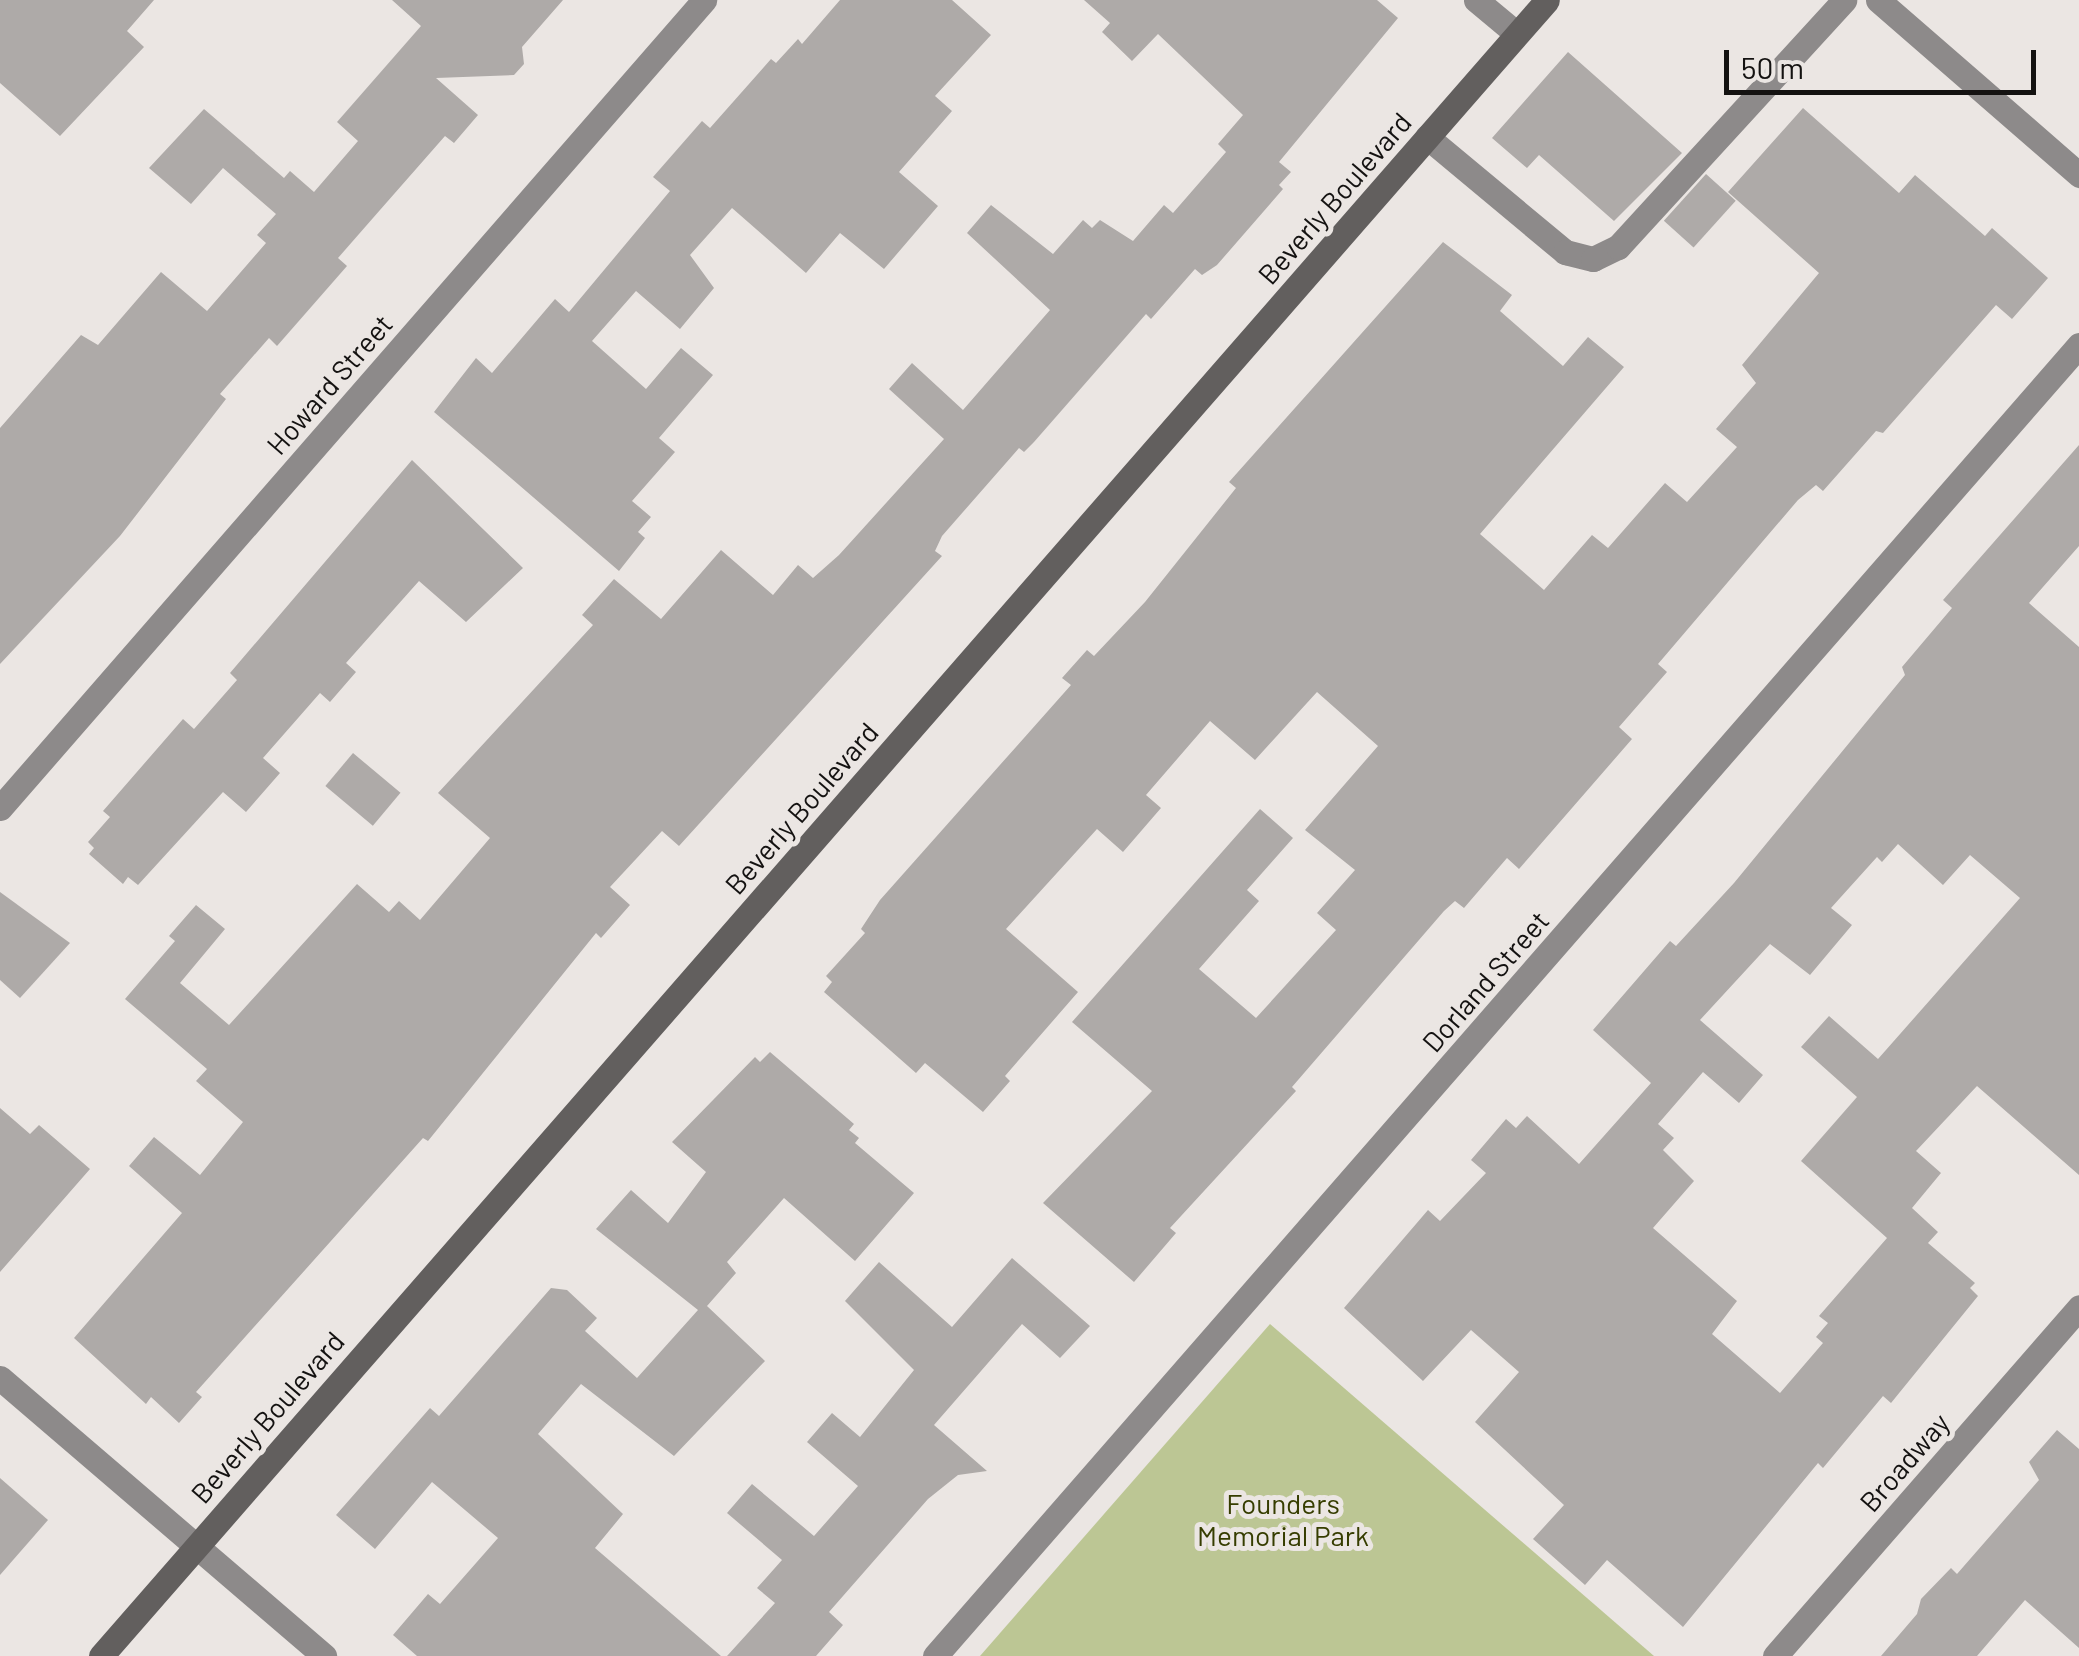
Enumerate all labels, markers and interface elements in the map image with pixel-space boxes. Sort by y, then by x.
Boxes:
scale bar [1729,30,2042,92]
text: 50 m [1741,49,1804,85]
street label: Beverly Boulevard [1250,105,1418,291]
street label: Howard Street [259,307,399,461]
street label: Beverly Boulevard [717,715,885,901]
street label: Dorland Street [1415,904,1555,1058]
street label: Beverly Boulevard [183,1324,351,1510]
street label: Broadway [1852,1406,1956,1518]
park label: Founders Memorial Park [1197,1486,1369,1552]

